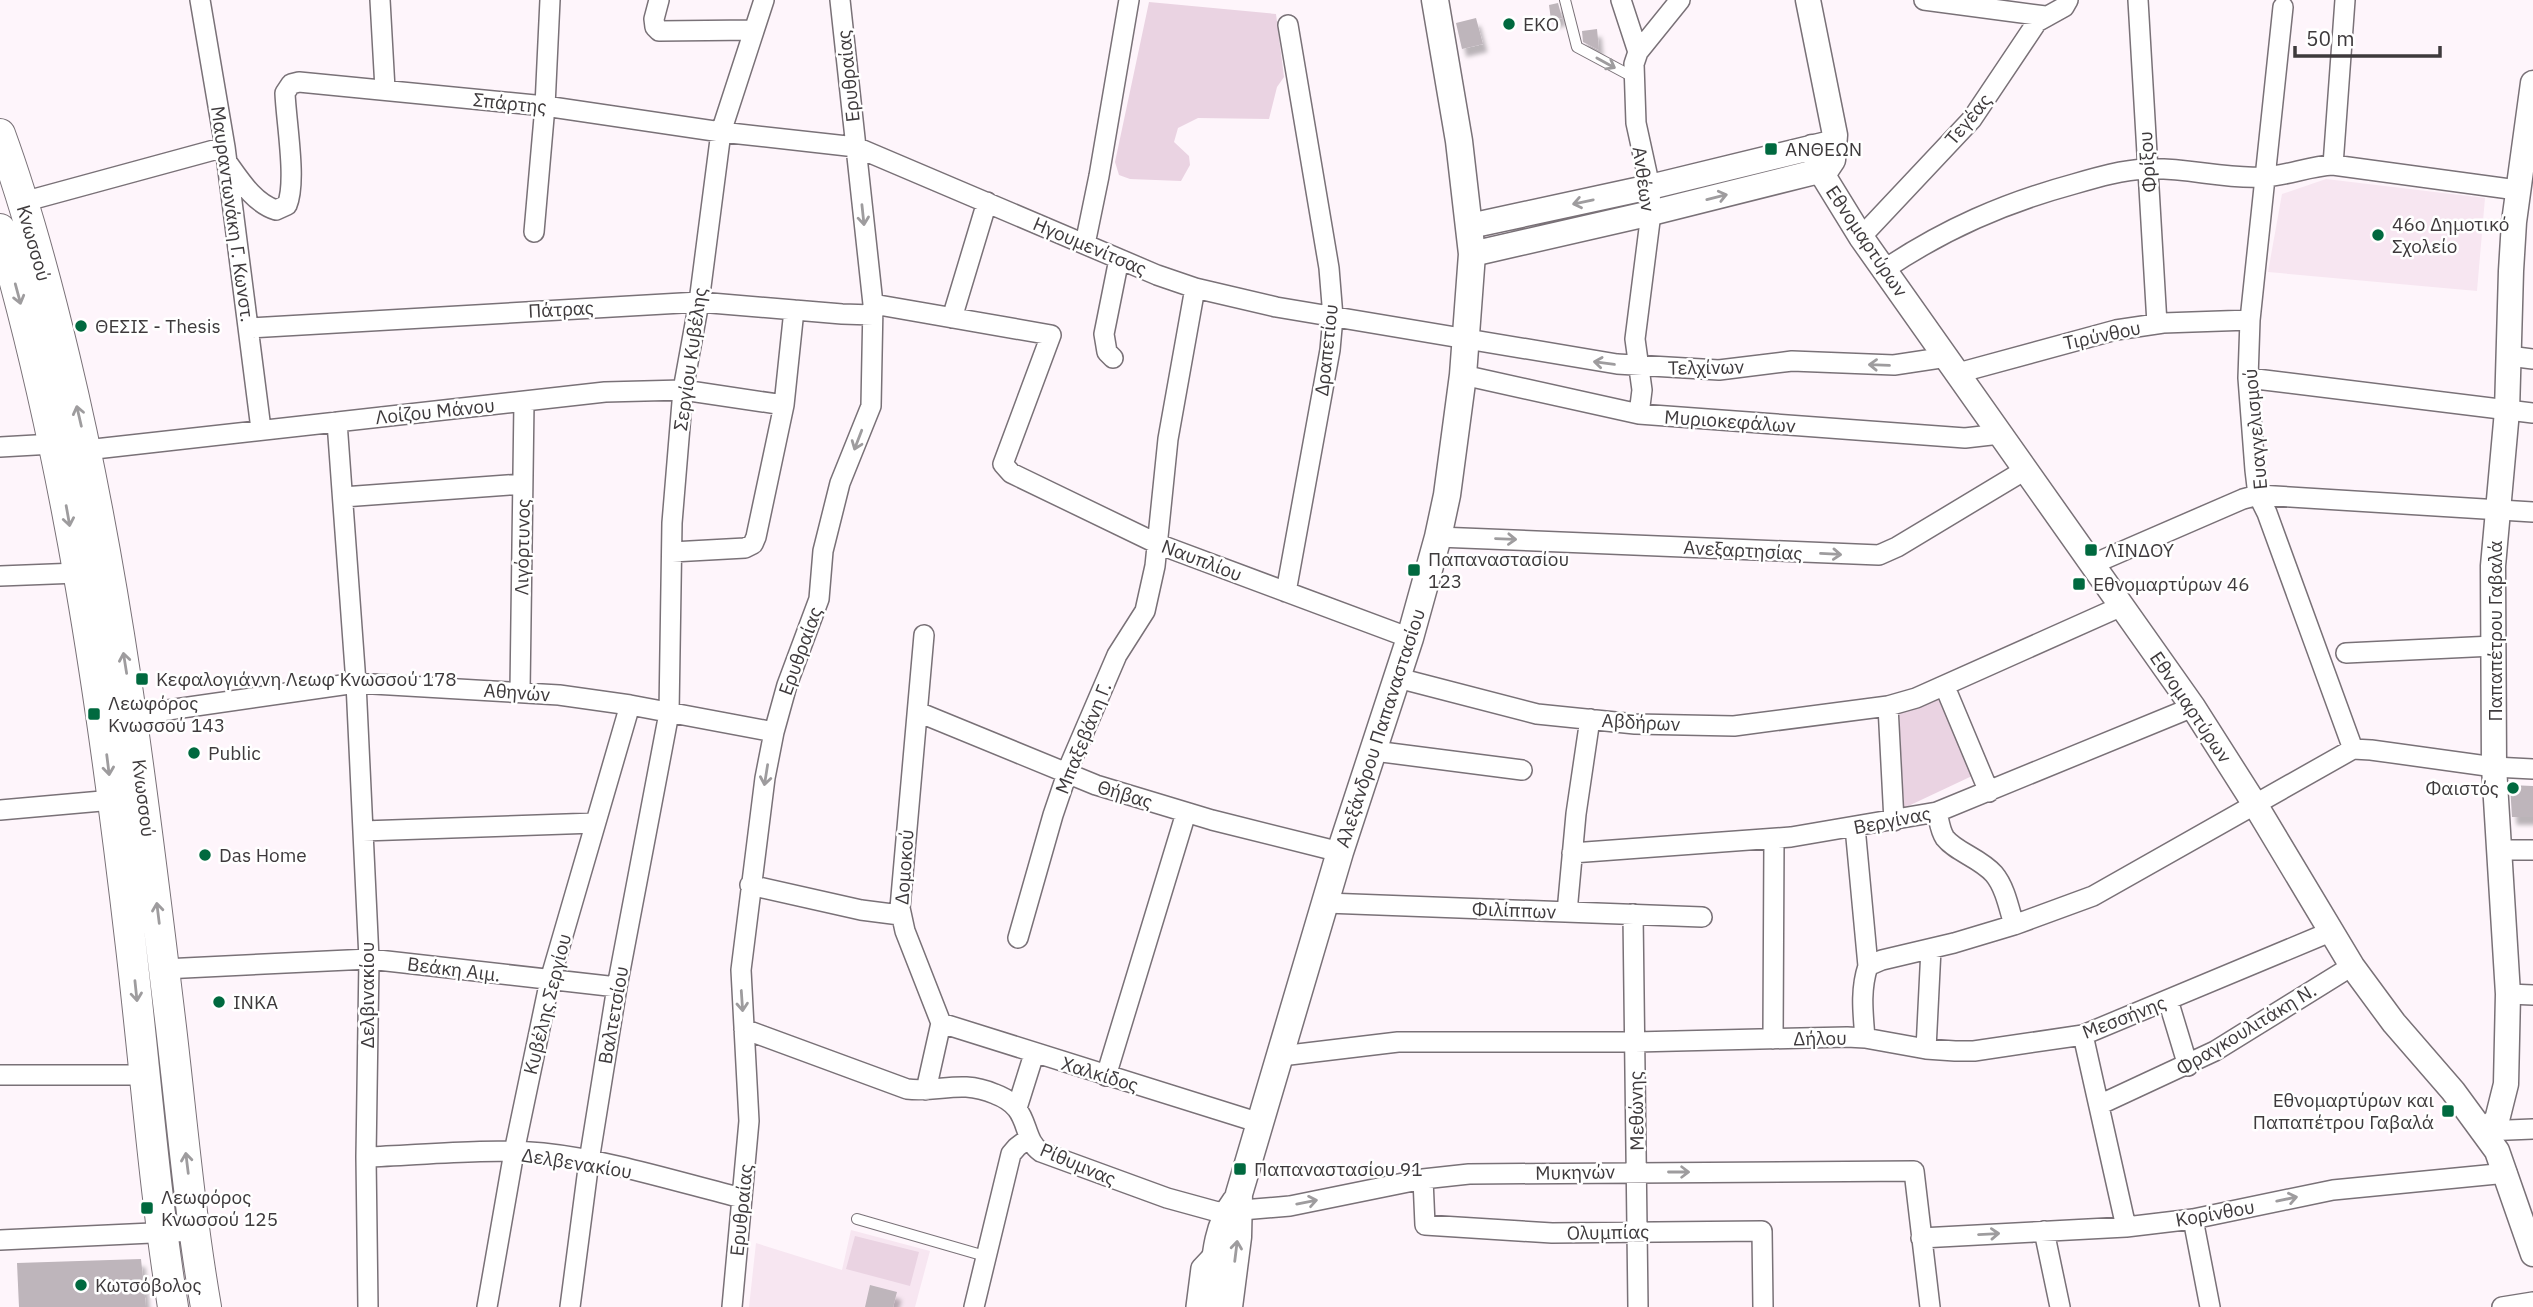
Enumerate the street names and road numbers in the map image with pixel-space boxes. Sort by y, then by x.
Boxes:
street label: Ερυθραίας [831,29,865,123]
street label: Σπάρτης [472,87,548,119]
street label: Τεγέας [1940,88,1996,150]
street label: Μαυραντωνάκη Γ. Κωνστ. [206,104,260,324]
street label: Φρίξου [2133,130,2161,194]
street label: Ανθέων [1628,145,1660,213]
street label: Εθνομαρτύρων [1821,181,1913,302]
street label: Κνωσσού [12,202,56,284]
street label: Ηγουμενίτσας [1030,211,1150,281]
street label: Σεργίου Κυβέλης [668,286,712,432]
street label: Πάτρας [527,295,595,323]
street label: Δραπετίου [1309,303,1343,397]
street label: Τιρύνθου [2061,315,2143,355]
street label: Τελχίνων [1668,354,1745,380]
street label: Ευαγγελισμού [2238,367,2272,491]
street label: Λοίζου Μάνου [374,393,496,429]
street label: Μυριοκεφάλων [1663,404,1797,438]
street label: Λιγόρτυνος [509,498,535,596]
street label: Ναυπλίου [1158,534,1246,586]
street label: Ανεξαρτησίας [1683,535,1803,565]
street label: Παπαπέτρου Γαβαλά [2483,540,2507,722]
street label: Ερυθραίας [773,603,827,699]
street label: Αλεξάνδρου Παπαναστασίου [1330,605,1430,851]
street label: Εθνομαρτύρων [2145,647,2237,768]
street label: Αθηνών [483,678,551,706]
street label: Μπαξεβάνη Γ. [1050,679,1116,797]
street label: Αβδήρων [1601,708,1681,736]
street label: Κνωσσού [127,758,161,838]
street label: Θήβας [1094,774,1156,814]
street label: Βεργίνας [1851,801,1933,839]
street label: Δομοκού [889,828,919,906]
street label: Φιλίππων [1471,897,1557,923]
street label: Κυβέλης Σεργίου [518,931,576,1077]
street label: Δελβινακίου [355,941,379,1049]
street label: Βεάκη Αιμ. [406,951,502,987]
street label: Βαλτετσίου [593,964,633,1066]
street label: Φραγκουλιτάκη Ν. [2172,978,2320,1080]
street label: Μεσσήνης [2079,990,2169,1044]
street label: Δήλου [1793,1026,1847,1050]
street label: Χαλκίδος [1059,1051,1141,1097]
street label: Μεθώνης [1623,1071,1649,1151]
street label: Ρίθυμνας [1036,1137,1120,1191]
street label: Δελβενακίου [520,1142,634,1184]
street label: Μυκηνών [1535,1159,1615,1185]
street label: Ερυθραίας [724,1163,758,1257]
street label: Κορίνθου [2174,1194,2256,1232]
street label: Ολυμπίας [1566,1219,1650,1245]

